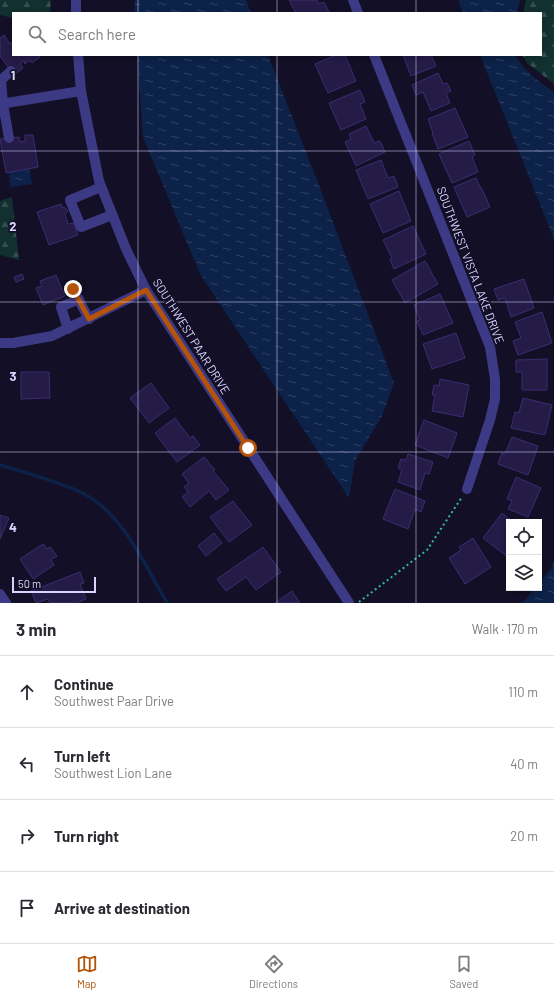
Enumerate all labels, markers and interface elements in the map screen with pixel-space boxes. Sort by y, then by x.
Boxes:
search box [12,12,542,56]
icon: search [26,23,48,45]
text: Search here [58,25,136,43]
text: 1 [11,67,15,83]
street label: SOUTHWEST VISTA LAKE DRIVE [435,185,507,345]
text: 2 [9,218,17,234]
street label: SOUTHWEST PAAR DRIVE [151,276,233,396]
route end [64,280,82,298]
text: 3 [9,368,17,384]
route start [239,439,257,457]
text: 4 [9,519,17,535]
map controls [506,519,542,591]
button: locate [506,519,542,555]
button: layers [506,555,542,591]
scale bar [12,575,96,594]
text: 50 m [18,577,41,590]
text: 3 min [16,619,56,639]
text: Walk · 170 m [472,621,538,637]
text: Continue [54,675,114,693]
icon: ahead [16,681,38,703]
text: 110 m [508,684,538,700]
text: Southwest Paar Drive [54,693,174,709]
text: Turn left [54,747,110,765]
icon: left [16,753,38,775]
text: 40 m [510,756,538,772]
text: Southwest Lion Lane [54,765,172,781]
icon: right [16,825,38,847]
text: Turn right [54,827,119,845]
text: 20 m [510,828,538,844]
icon: arrive [16,897,38,919]
text: Arrive at destination [54,899,190,917]
tab: Map [76,953,98,990]
tab: Directions [249,953,298,990]
tab: Saved [449,953,478,990]

